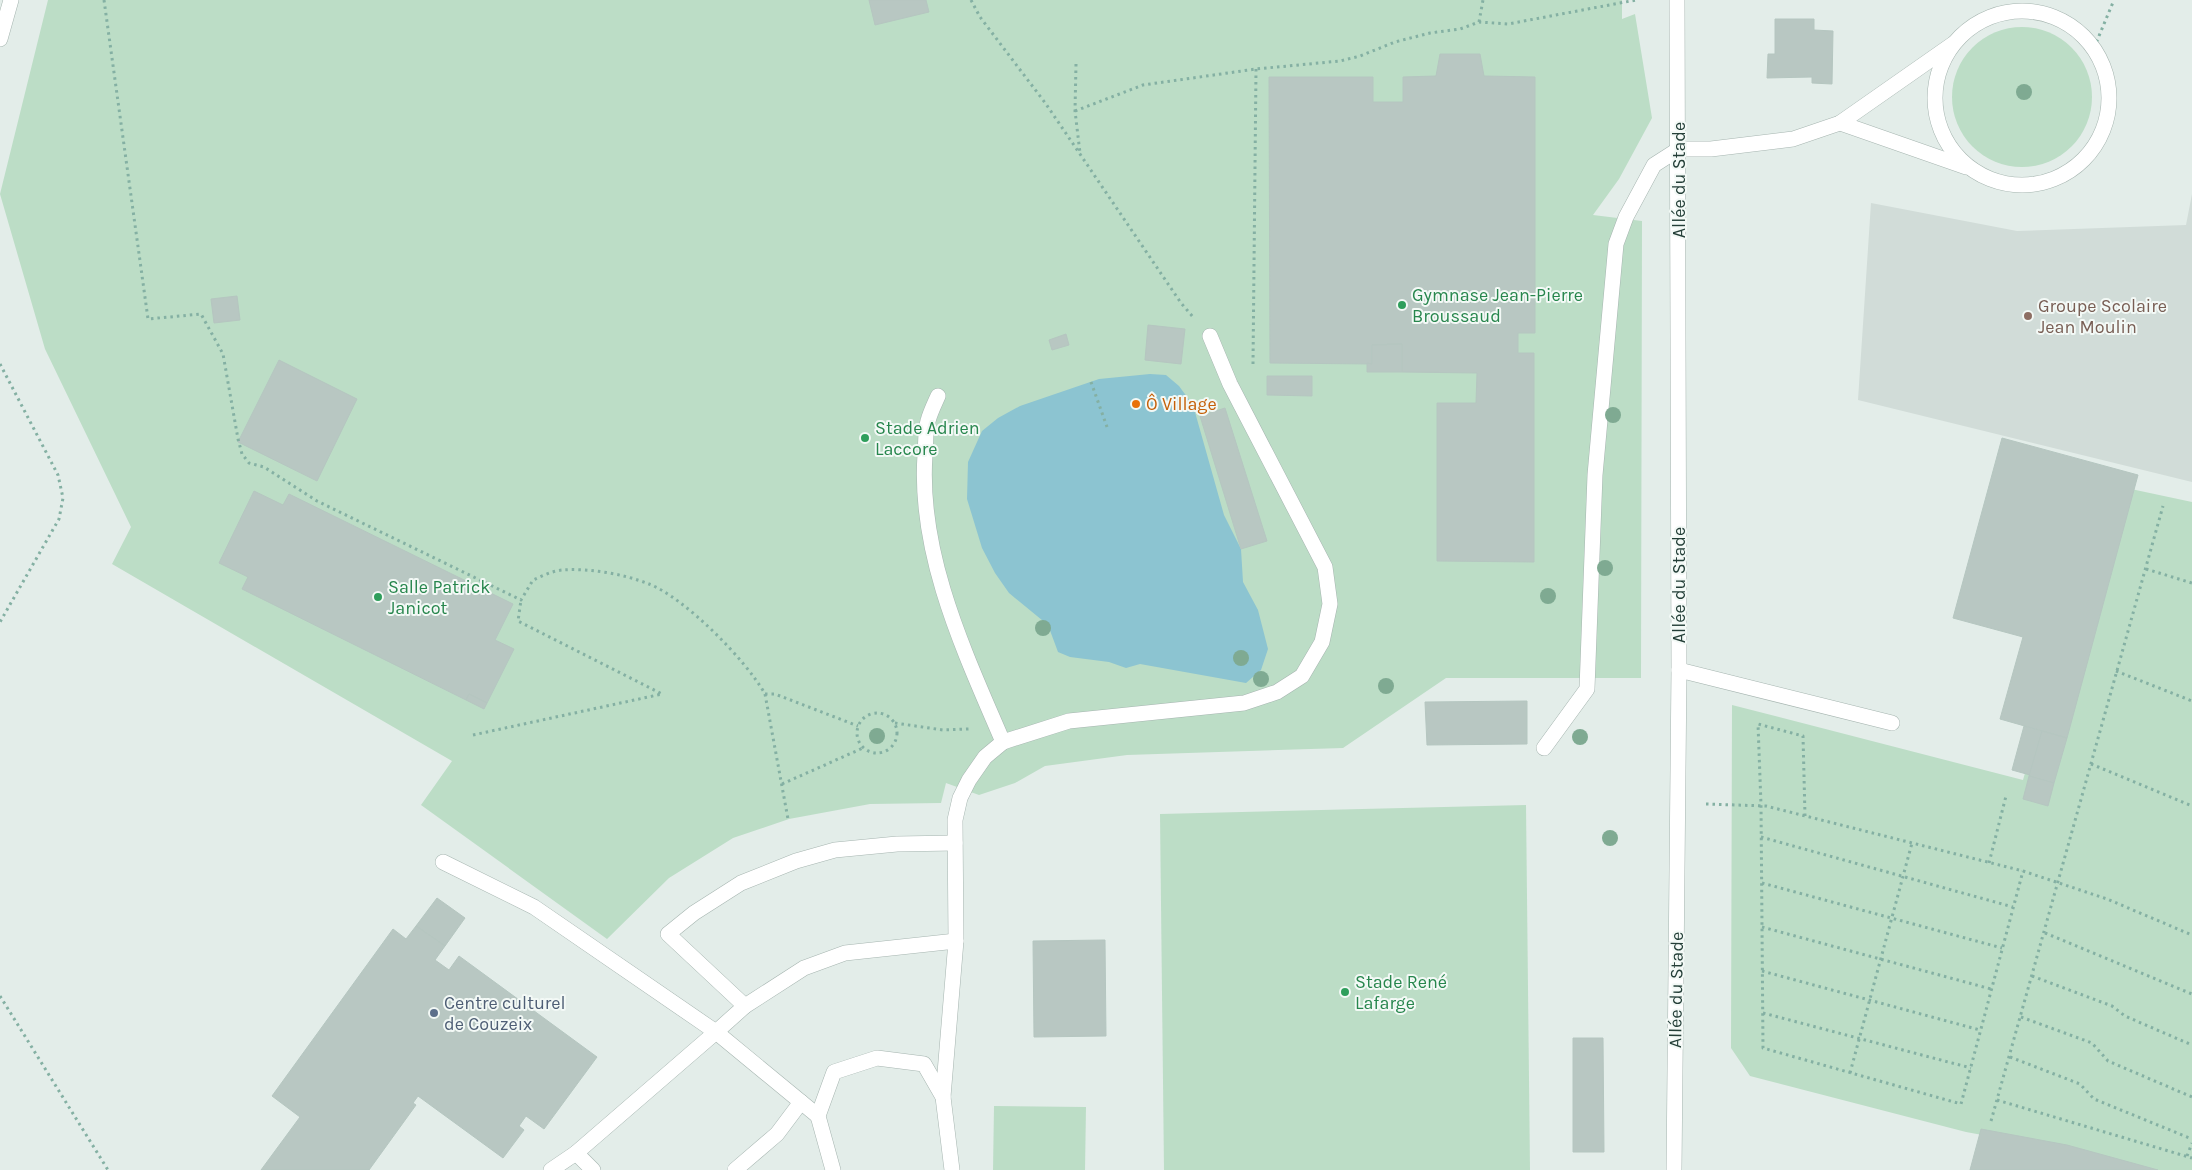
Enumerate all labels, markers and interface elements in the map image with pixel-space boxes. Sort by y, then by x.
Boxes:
street label: Allée du Stade [1668,122,1690,238]
place label: Gymnase Jean-Pierre Broussaud [1412,284,1583,327]
place label: Groupe Scolaire Jean Moulin [2038,295,2167,338]
marker: Gymnase Jean-Pierre Broussaud [1396,299,1408,311]
marker: Groupe Scolaire Jean Moulin [2022,310,2034,322]
place label: Ô Village [1146,393,1217,415]
marker: Ô Village [1130,398,1142,410]
place label: Stade Adrien Laccore [875,417,980,460]
marker: Stade Adrien Laccore [859,432,871,444]
street label: Allée du Stade [1668,527,1690,643]
place label: Salle Patrick Janicot [388,576,490,619]
marker: Salle Patrick Janicot [372,591,384,603]
street label: Allée du Stade [1664,932,1688,1048]
place label: Stade René Lafarge [1355,971,1447,1014]
marker: Stade René Lafarge [1339,986,1351,998]
place label: Centre culturel de Couzeix [444,992,566,1035]
marker: Centre culturel de Couzeix [428,1007,440,1019]

